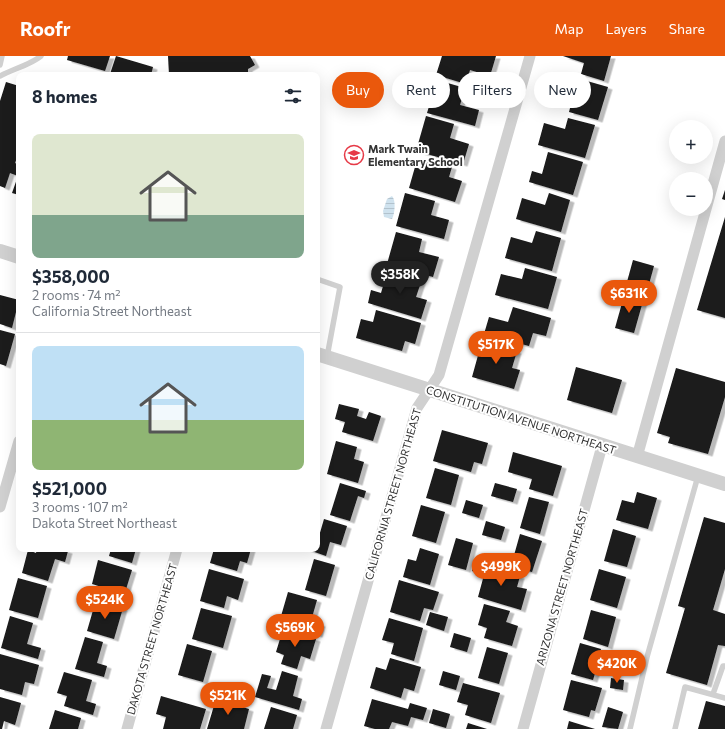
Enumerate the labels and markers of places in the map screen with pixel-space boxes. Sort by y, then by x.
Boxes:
place label: Mark Twain Elementary School [368,142,463,168]
school or university icon: Mark Twain Elementary School [343,144,365,166]
pin: $358K [372,261,428,295]
pin: $631K [601,280,657,314]
pin: $517K [468,331,524,365]
pin: $499K [473,553,529,587]
pin: $524K [77,586,133,620]
pin: $569K [267,614,323,648]
pin: $420K [589,650,645,684]
pin: $521K [200,682,256,716]

